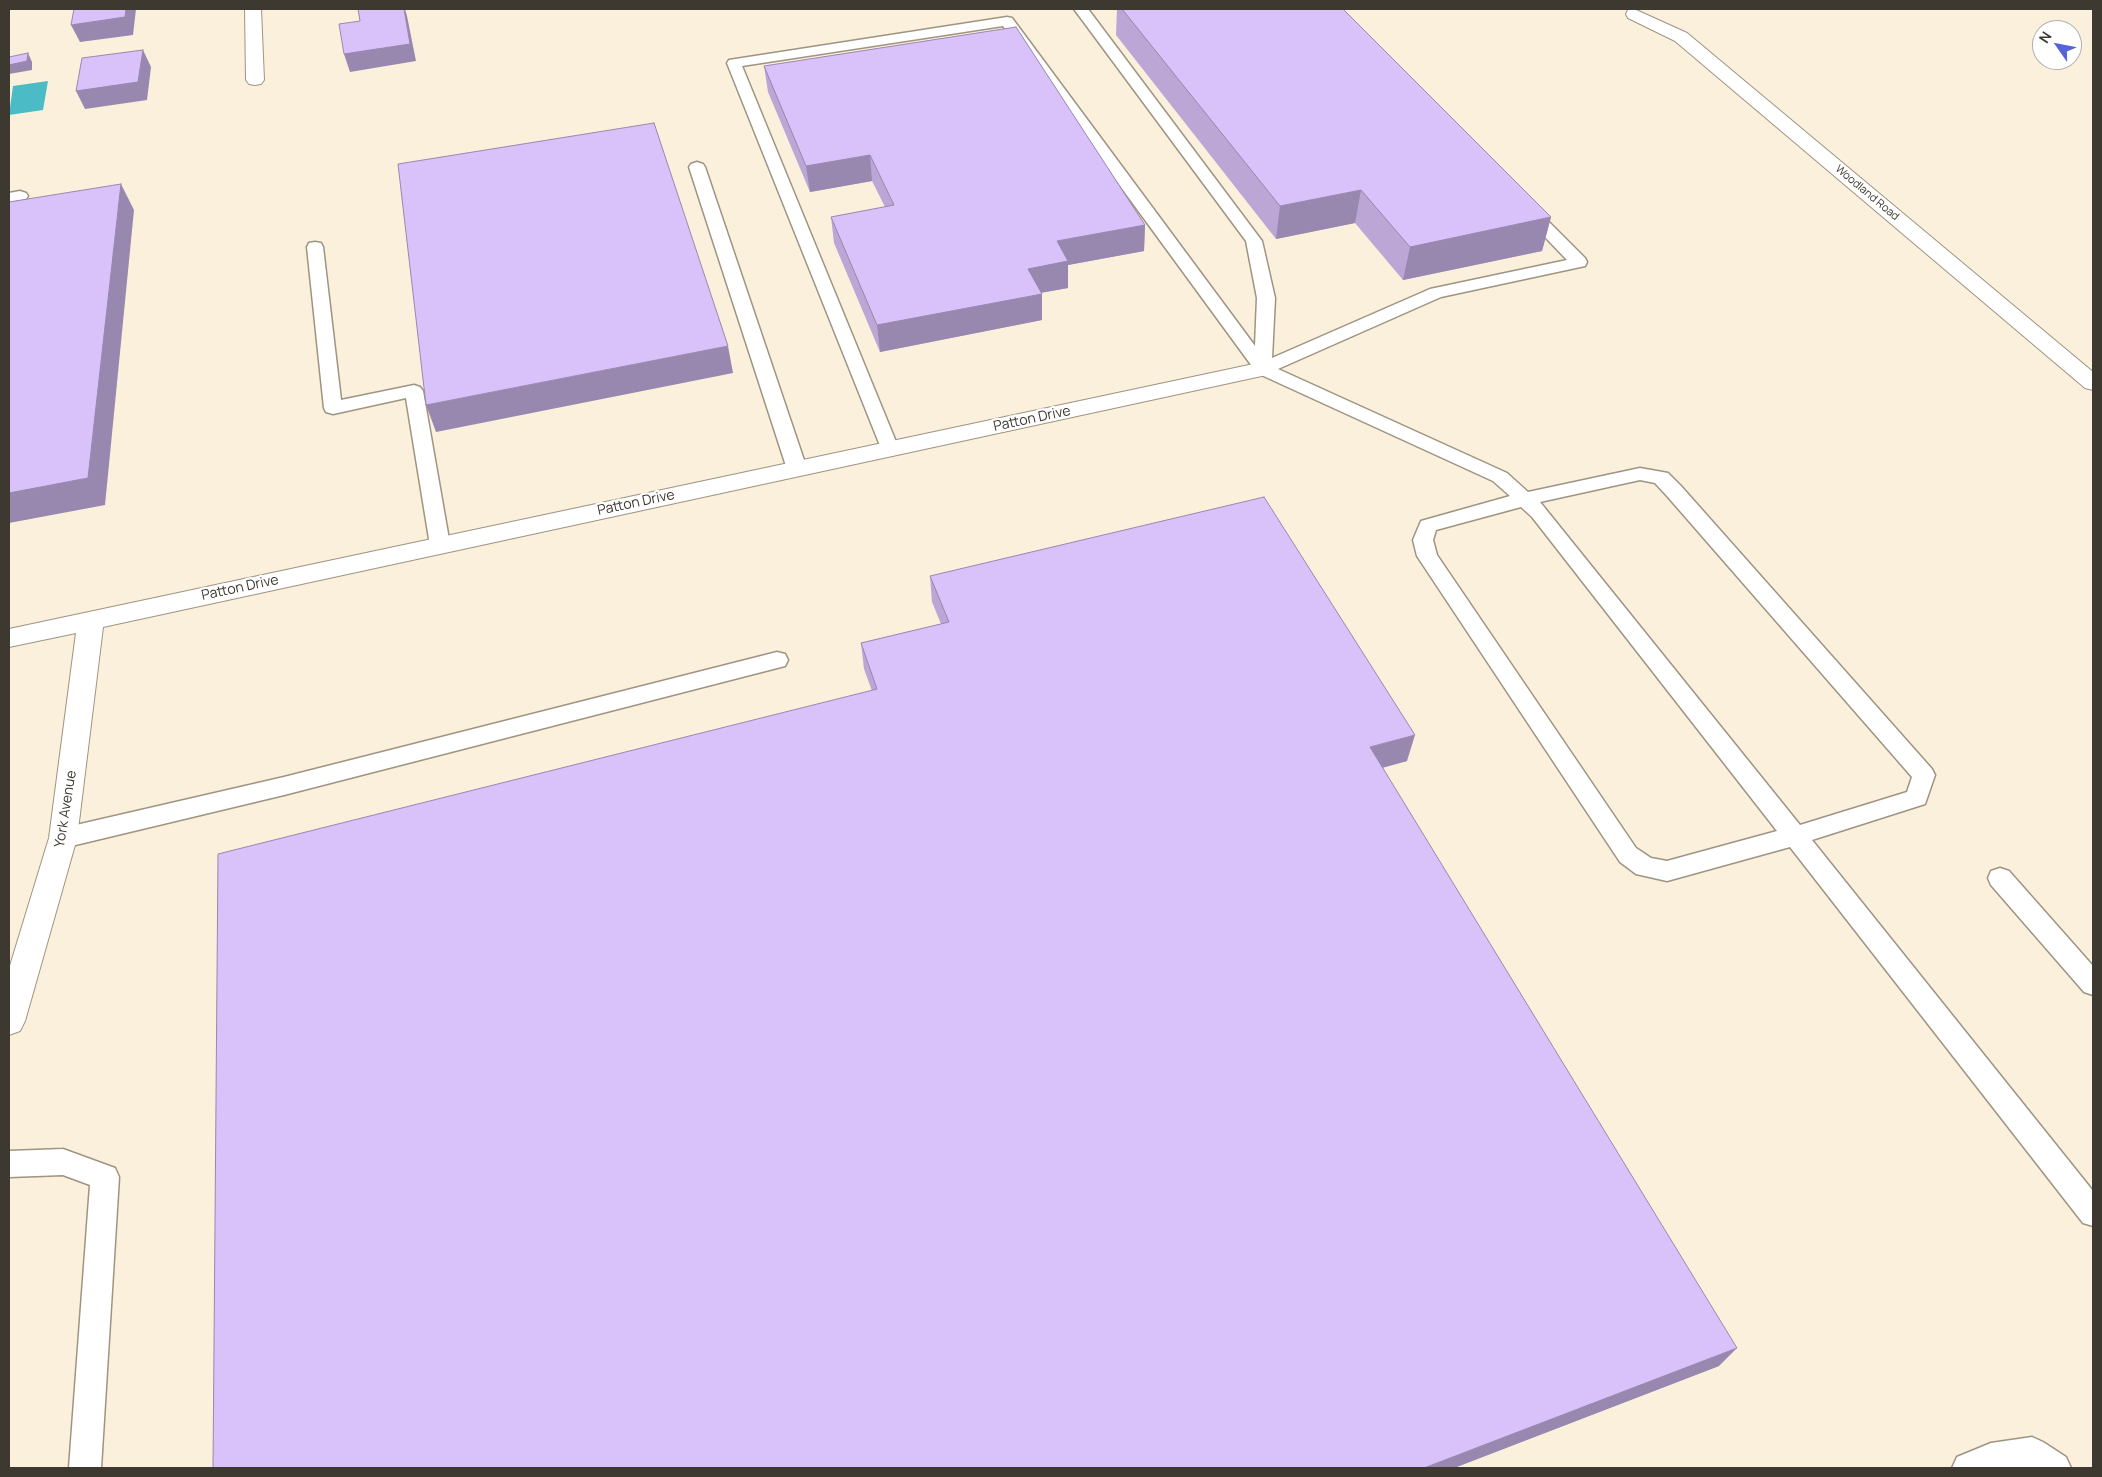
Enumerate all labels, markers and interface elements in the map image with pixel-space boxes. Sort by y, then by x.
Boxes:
north arrow [2032,20,2082,70]
text: N [2034,28,2056,46]
street label: Woodland Road [1832,163,1902,223]
street label: Patton Drive [992,403,1072,435]
street label: Patton Drive [596,487,676,519]
street label: Patton Drive [200,572,280,604]
street label: York Avenue [52,769,80,849]

